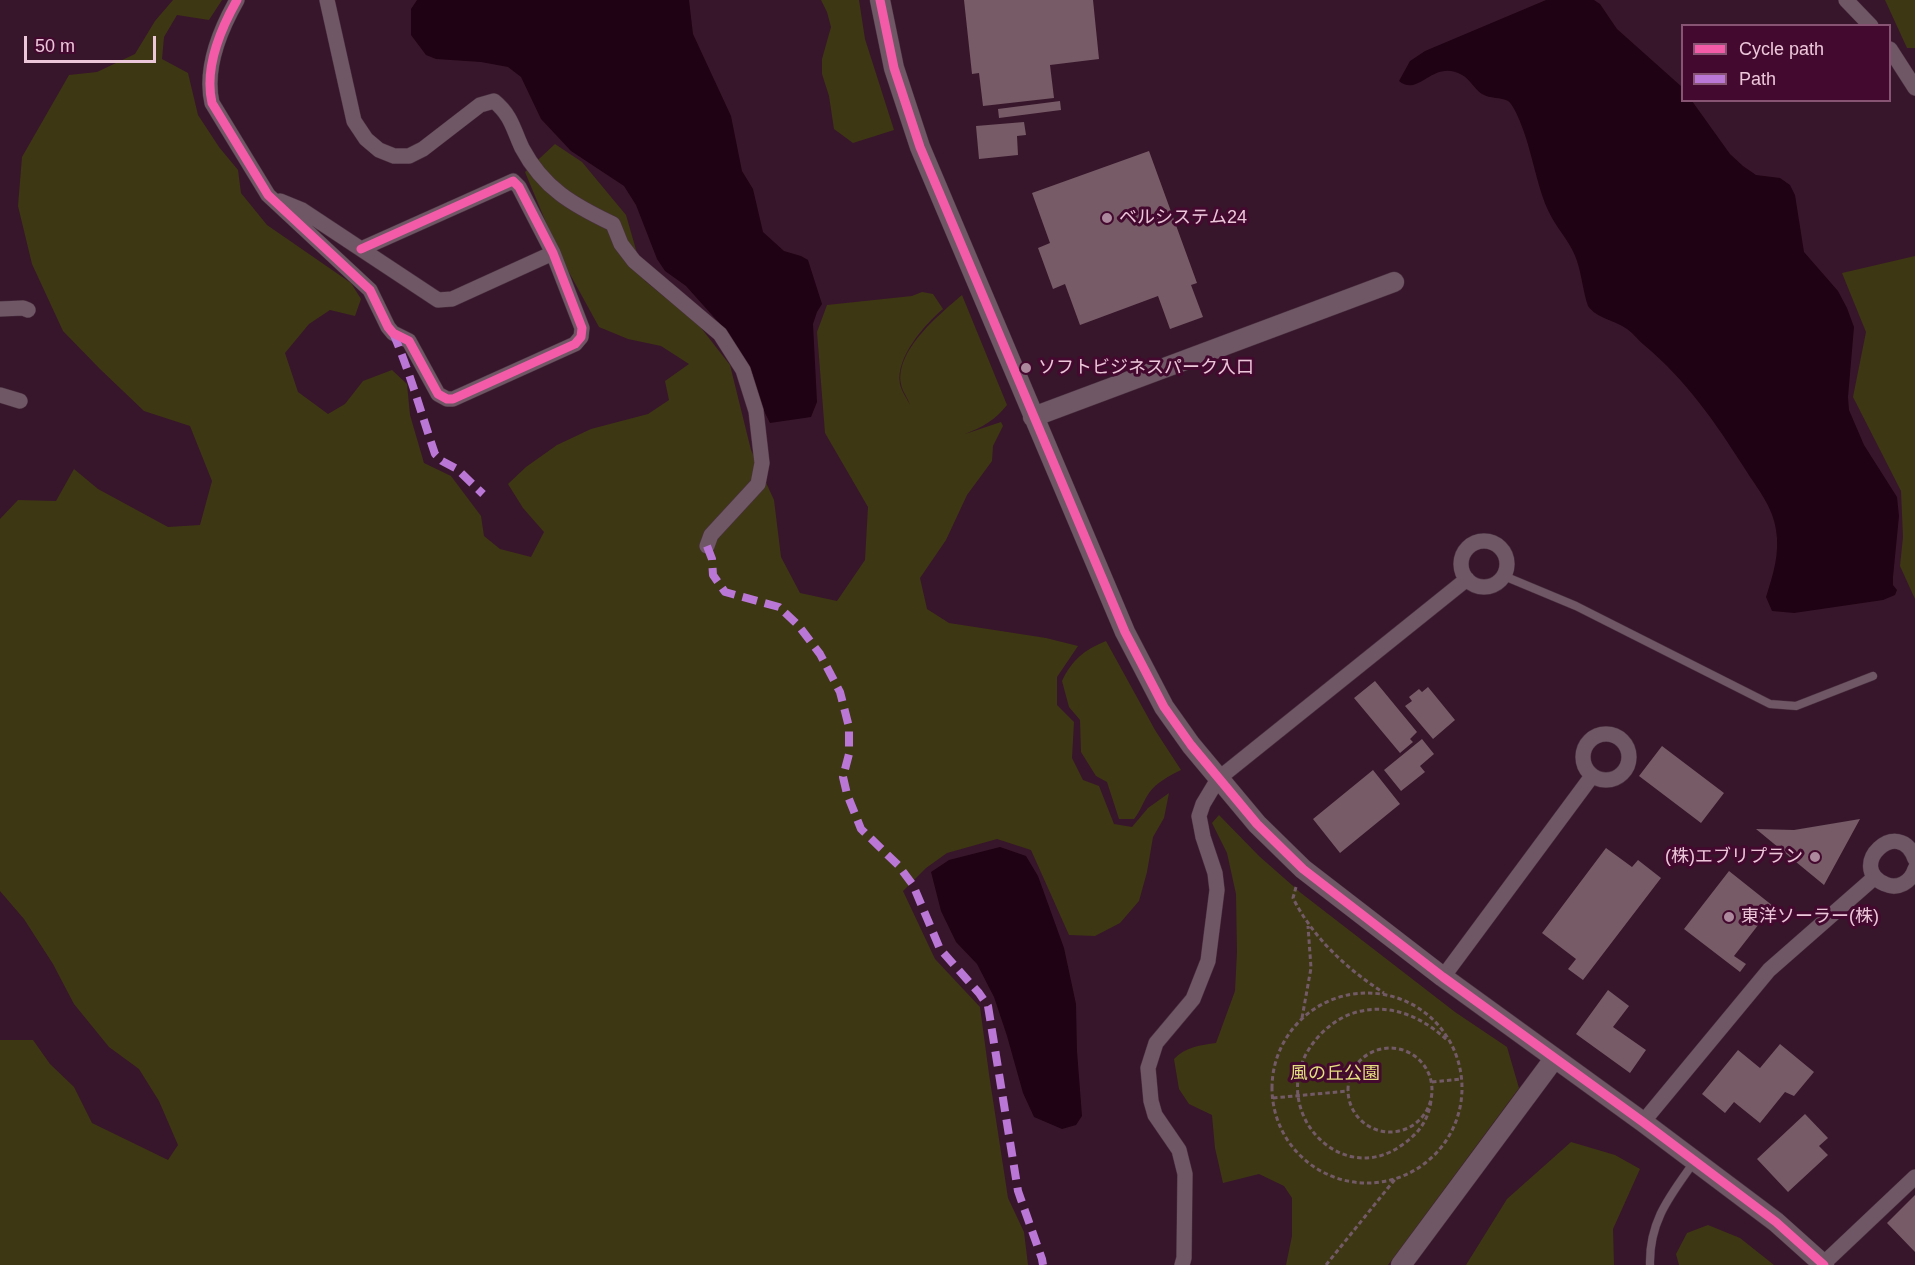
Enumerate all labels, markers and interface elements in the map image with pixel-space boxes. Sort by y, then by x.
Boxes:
scale bar [27,24,159,62]
legend [1681,24,1891,102]
text: 50 m [35,36,75,56]
text: Cycle path [1739,39,1824,59]
text: Path [1739,69,1776,89]
place label: ベルシステム24 [1119,207,1247,229]
marker: ベルシステム24 [1100,211,1114,225]
place label: ソフトビジネスパーク入口 [1038,357,1254,379]
marker: ソフトビジネスパーク入口 [1019,361,1033,375]
place label: (株)エブリプラン [1665,846,1803,868]
marker: (株)エブリプラン [1808,850,1822,864]
place label: 東洋ソーラー(株) [1741,906,1879,928]
marker: 東洋ソーラー(株) [1722,910,1736,924]
park label: 風の丘公園 [1290,1063,1380,1085]

